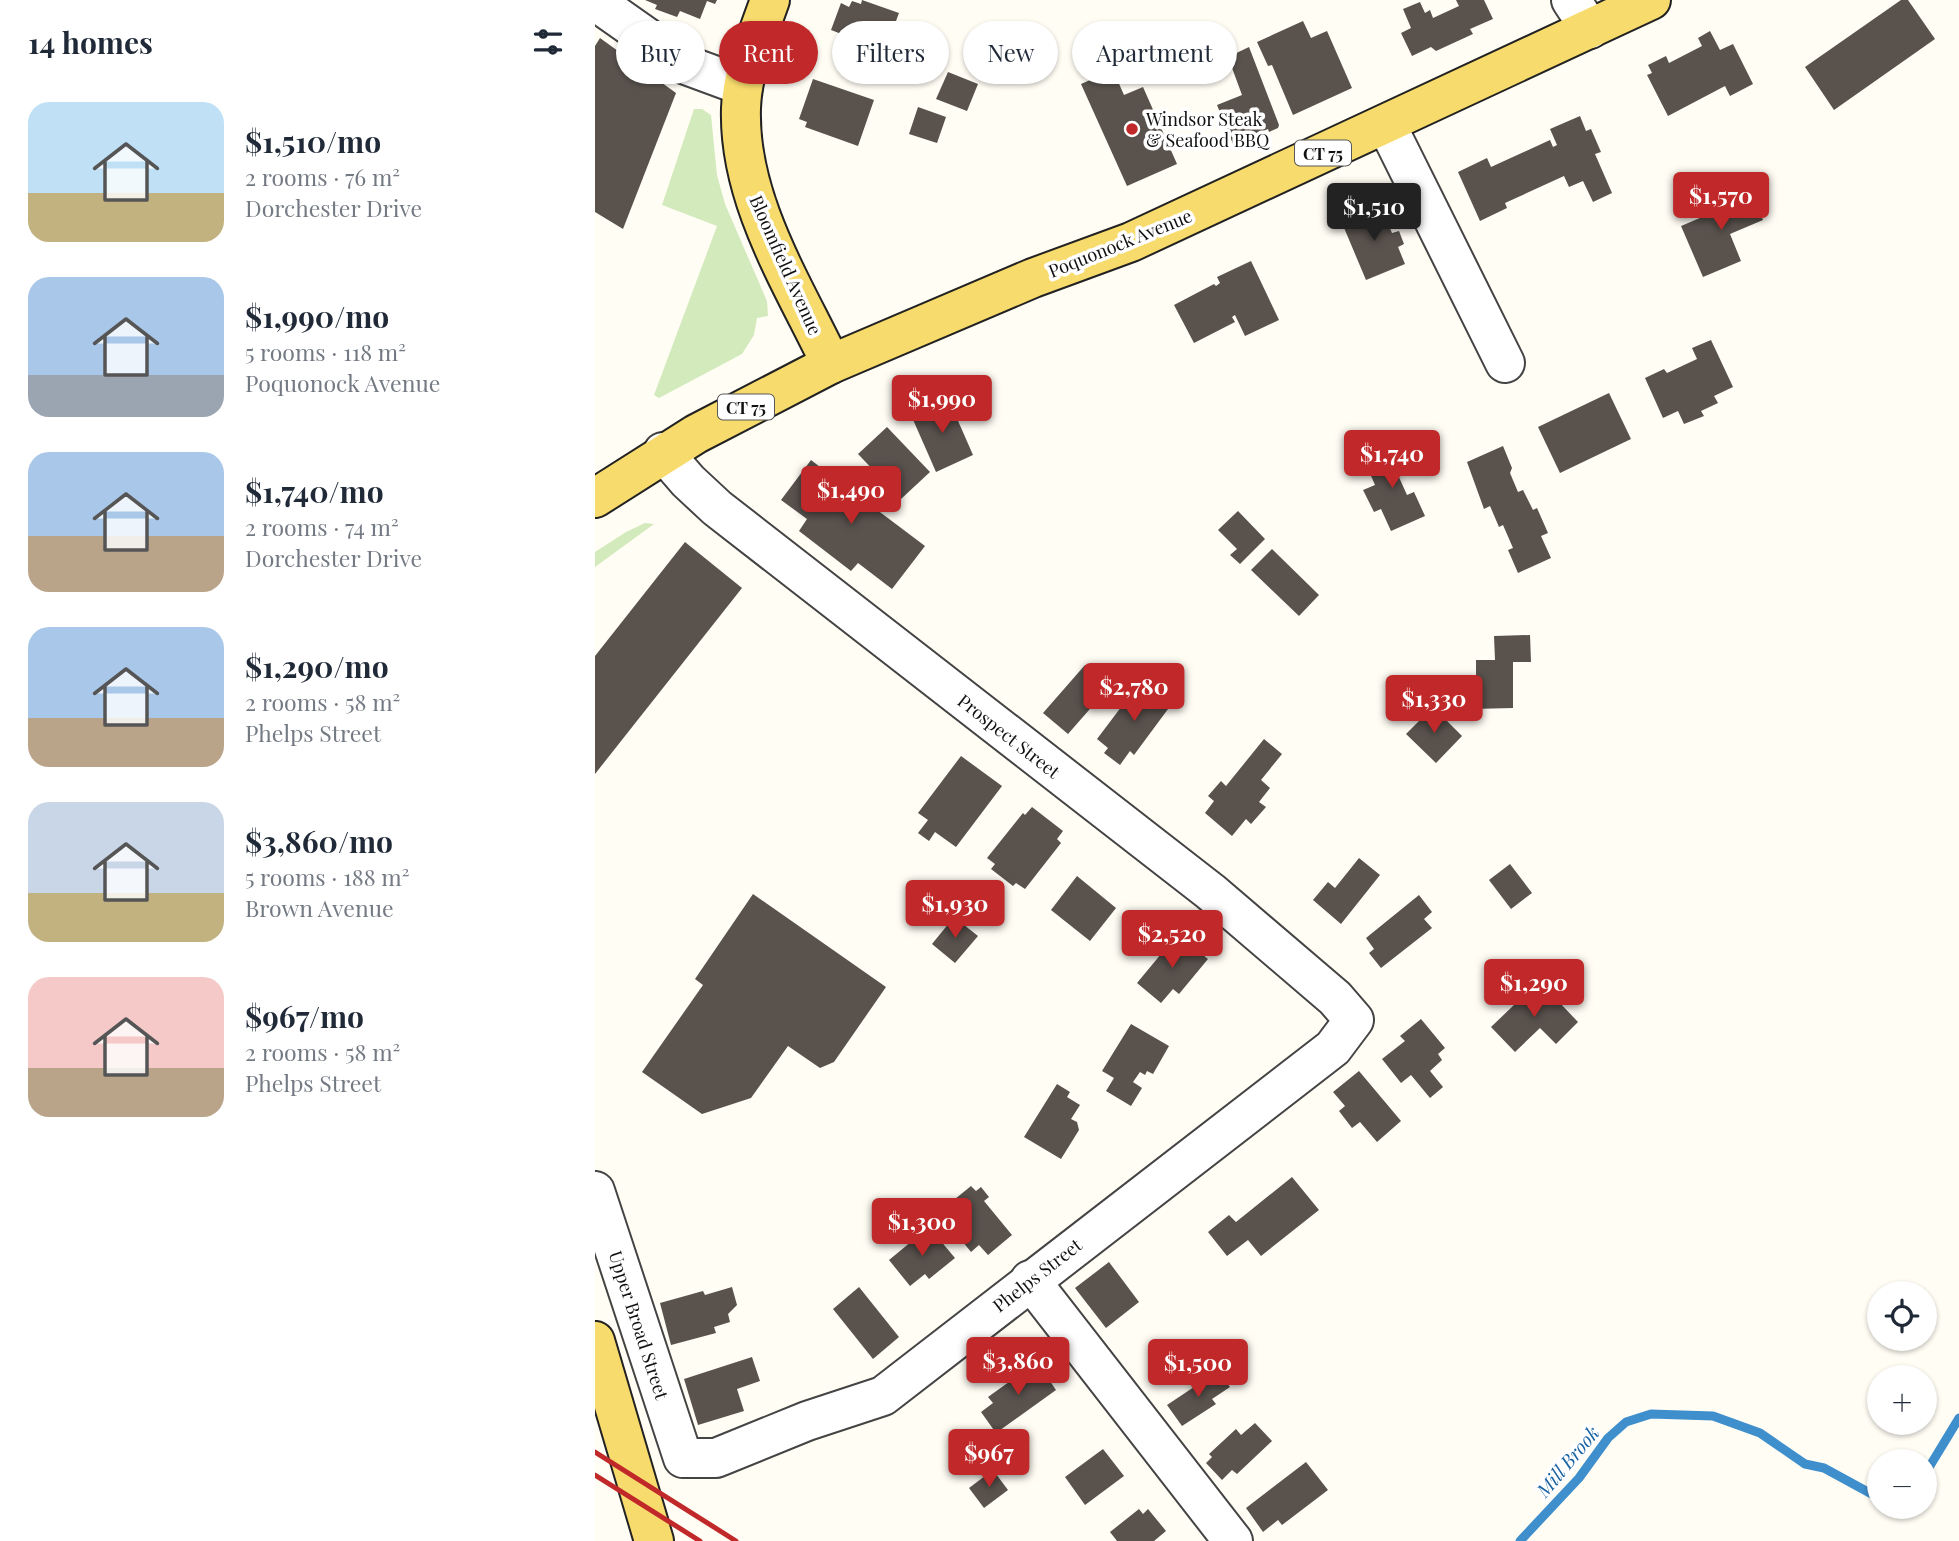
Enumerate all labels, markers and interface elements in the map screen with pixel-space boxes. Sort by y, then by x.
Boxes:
chip: Buy [616,21,705,84]
chip: Rent [719,21,818,84]
chip: Filters [832,21,949,84]
chip: New [963,21,1058,84]
chip: Apartment [1072,21,1237,84]
text: 14 homes [28,22,153,62]
icon: filters [529,23,567,61]
place label: Windsor Steak & Seafood BBQ [1145,107,1270,152]
text: $1,510/mo [245,121,381,161]
marker: Windsor Steak & Seafood BBQ [1124,121,1140,137]
icon: home [84,130,168,214]
road number: CT 75 [1295,140,1351,166]
text: 2 rooms · 76 m² [245,161,400,192]
pin: $1,570 [1664,173,1778,232]
text: $1,570 [1689,179,1753,210]
pin: $1,510 [1317,184,1431,243]
text: $1,510 [1343,190,1405,221]
street label: Bloomfield Avenue [744,191,828,339]
text: Dorchester Drive [245,192,422,223]
street label: Poquonock Avenue [1045,203,1195,283]
text: $1,990/mo [245,296,389,336]
icon: home [84,305,168,389]
text: 5 rooms · 118 m² [245,336,406,367]
text: Poquonock Avenue [245,367,440,398]
pin: $1,990 [885,376,999,435]
text: $1,990 [908,382,976,413]
road number: CT 75 [718,394,774,420]
pin: $1,740 [1335,430,1449,490]
text: $1,740 [1360,437,1424,468]
pin: $1,490 [794,466,908,526]
text: $1,740/mo [245,471,384,511]
text: $1,490 [817,473,885,504]
icon: home [84,480,168,564]
text: 2 rooms · 74 m² [245,511,399,542]
text: Dorchester Drive [245,542,422,573]
text: $1,290/mo [245,646,389,686]
icon: home [84,655,168,739]
pin: $2,780 [1077,664,1191,723]
text: $2,780 [1099,670,1169,701]
pin: $1,330 [1377,676,1491,735]
text: $1,330 [1402,682,1466,713]
text: 2 rooms · 58 m² [245,686,400,717]
street label: Prospect Street [953,689,1065,784]
text: Phelps Street [245,717,381,748]
text: $3,860/mo [245,821,393,861]
icon: home [84,830,168,914]
text: 5 rooms · 188 m² [245,861,410,892]
pin: $1,930 [898,880,1012,940]
text: $1,930 [922,887,988,918]
text: Brown Avenue [245,892,394,923]
pin: $2,520 [1115,911,1229,970]
text: $2,520 [1138,917,1206,948]
pin: $1,290 [1477,960,1591,1019]
text: $1,290 [1500,966,1568,997]
text: $967/mo [245,996,364,1036]
icon: home [84,1005,168,1089]
text: 2 rooms · 58 m² [245,1036,400,1067]
text: Phelps Street [245,1067,381,1098]
pin: $1,300 [865,1198,979,1258]
text: $1,300 [888,1205,956,1236]
street label: Phelps Street [988,1232,1087,1317]
street label: Upper Broad Street [604,1248,675,1403]
map controls [1867,1281,1937,1519]
button: locate [1867,1281,1937,1351]
pin: $3,860 [961,1338,1075,1397]
pin: $1,500 [1141,1340,1255,1399]
text: $3,860 [982,1344,1054,1375]
text: $1,500 [1164,1346,1232,1377]
button: + [1867,1365,1937,1435]
water label: Mill Brook [1529,1420,1604,1503]
pin: $967 [948,1430,1030,1489]
text: $967 [964,1436,1014,1467]
button: − [1867,1449,1937,1519]

